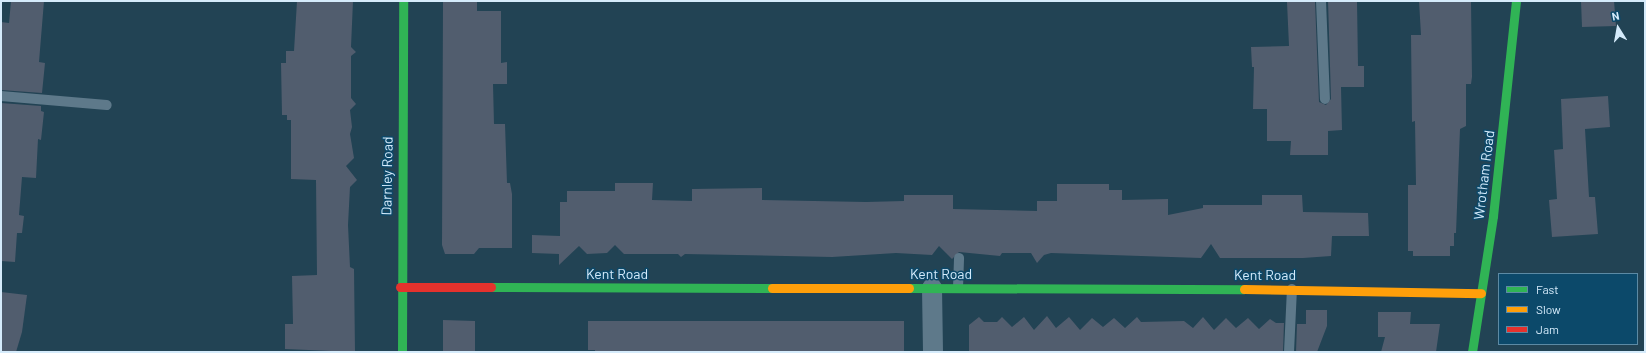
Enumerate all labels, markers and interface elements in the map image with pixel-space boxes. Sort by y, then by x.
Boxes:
north arrow [1598,8,1638,48]
text: N [1611,9,1620,23]
street label: Wrotham Road [1470,129,1498,221]
street label: Darnley Road [378,136,396,216]
street label: Kent Road [586,266,648,282]
street label: Kent Road [910,266,972,282]
street label: Kent Road [1234,267,1296,283]
legend [1498,273,1638,345]
text: Fast [1536,282,1559,296]
text: Slow [1536,302,1561,316]
text: Jam [1536,322,1559,336]

